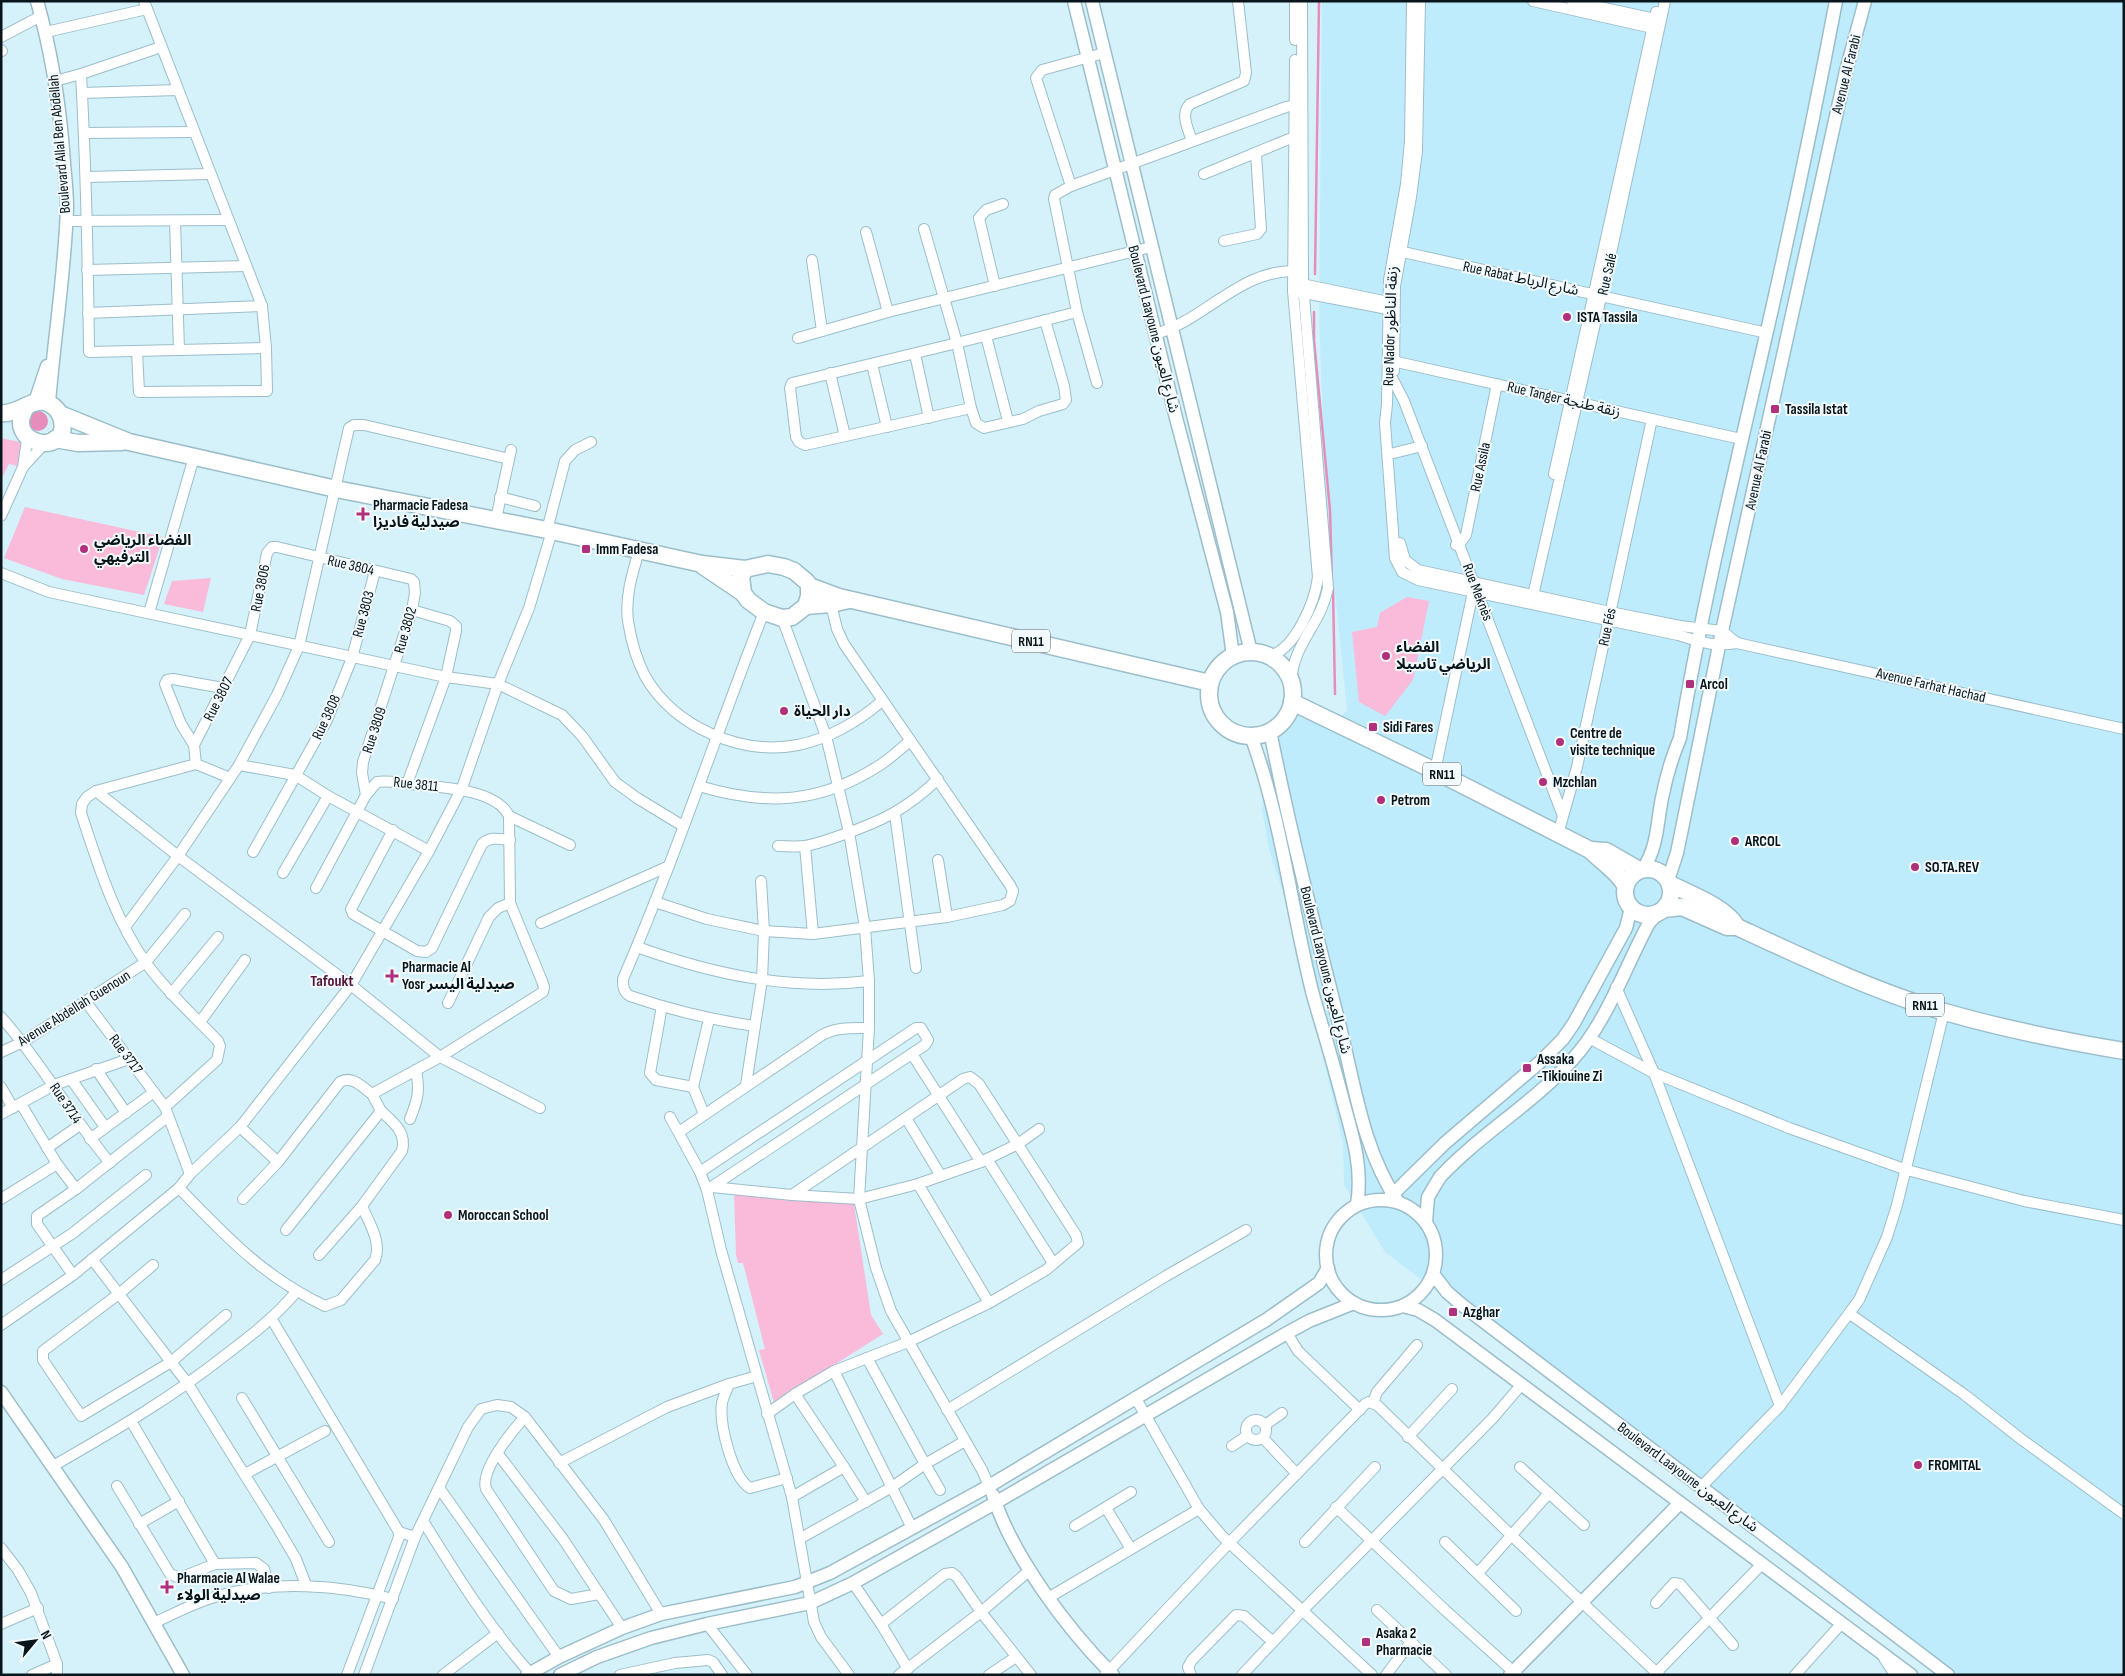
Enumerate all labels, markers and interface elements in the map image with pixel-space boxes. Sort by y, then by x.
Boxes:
street label: Avenue Al Farabi [1827,32,1866,117]
street label: Boulevard Allal Ben Abdellah [44,74,75,214]
street label: Boulevard Laayoune شارع العيون [1122,243,1184,415]
street label: Rue Salé [1593,251,1622,297]
street label: Rue Rabat شارع الرباط [1461,257,1581,302]
street label: Rue Nador زنقة الناظور [1379,266,1402,386]
place label: ISTA Tassila [1577,308,1638,327]
marker: ISTA Tassila [1561,311,1573,323]
street label: Rue Tanger زنقة طنجة [1505,377,1622,422]
place label: Tassila Istat [1785,400,1848,419]
marker: Tassila Istat [1769,403,1781,415]
street label: Avenue Al Farabi [1741,428,1776,513]
street label: Rue Assila [1466,440,1495,494]
place label: Pharmacie Fadesa صيدلية فاديزا [373,496,468,532]
marker: Pharmacie Fadesa صيدلية فاديزا [357,508,369,520]
place label: الفضاء الرياضي الترفيهي [94,531,191,568]
place label: Imm Fadesa [596,540,658,559]
marker: الفضاء الرياضي الترفيهي [78,543,90,555]
marker: Imm Fadesa [580,543,592,555]
street label: Rue 3804 [326,551,376,580]
street label: Rue Meknès [1458,561,1497,624]
street label: Rue 3806 [247,563,274,613]
street label: Rue 3803 [348,589,379,640]
street label: Rue 3802 [390,605,421,656]
street label: Rue Fés [1594,606,1621,648]
road number: RN11 [1012,630,1050,652]
place label: الفضاء الرياضي تاسيلا [1396,638,1491,675]
marker: الفضاء الرياضي تاسيلا [1380,650,1392,662]
street label: Avenue Farhat Hachad [1873,663,1987,707]
street label: Rue 3807 [199,674,238,725]
place label: Arcol [1699,675,1728,694]
marker: Arcol [1684,678,1696,690]
street label: Rue 3808 [308,692,345,743]
place label: دار الحياة [794,702,851,721]
street label: Rue 3809 [358,704,391,756]
marker: دار الحياة [778,705,790,717]
place label: Sidi Fares [1383,718,1433,737]
marker: Sidi Fares [1367,721,1379,733]
place label: Centre de visite technique [1570,724,1655,760]
marker: Centre de visite technique [1554,736,1566,748]
road number: RN11 [1423,762,1461,786]
street label: Rue 3811 [393,773,440,796]
place label: Mzchlan [1553,773,1597,792]
marker: Mzchlan [1537,776,1549,788]
place label: Petrom [1391,791,1430,810]
marker: Petrom [1375,794,1387,806]
place label: ARCOL [1744,832,1781,851]
marker: ARCOL [1729,835,1741,847]
place label: SO.TA.REV [1925,858,1980,877]
marker: SO.TA.REV [1909,861,1921,873]
street label: Boulevard Laayoune شارع العيون [1294,884,1356,1056]
place label: Pharmacie Al Yosr صيدلية اليسر [402,958,515,994]
street label: Avenue Abdellah Guenoun [13,966,134,1051]
marker: Pharmacie Al Yosr صيدلية اليسر [386,970,398,982]
district label: Tafoukt [310,972,354,991]
road number: RN11 [1906,994,1944,1016]
street label: Rue 3717 [104,1031,147,1078]
place label: Assaka -Tikiouine Zi [1536,1050,1602,1086]
marker: Assaka -Tikiouine Zi [1521,1062,1533,1074]
street label: Rue 3714 [45,1079,86,1127]
place label: Moroccan School [458,1206,549,1225]
marker: Moroccan School [442,1209,454,1221]
place label: Azghar [1462,1303,1500,1322]
marker: Azghar [1447,1306,1459,1318]
street label: Boulevard Laayoune شارع العيون [1612,1418,1762,1538]
place label: FROMITAL [1928,1456,1981,1475]
marker: FROMITAL [1912,1459,1924,1471]
place label: Pharmacie Al Walae صيدلية الولاء [177,1569,280,1605]
marker: Pharmacie Al Walae صيدلية الولاء [161,1581,173,1593]
north arrow [10,1616,60,1666]
place label: Asaka 2 Pharmacie [1375,1624,1432,1660]
text: N [37,1628,55,1642]
marker: Asaka 2 Pharmacie [1360,1636,1372,1648]

